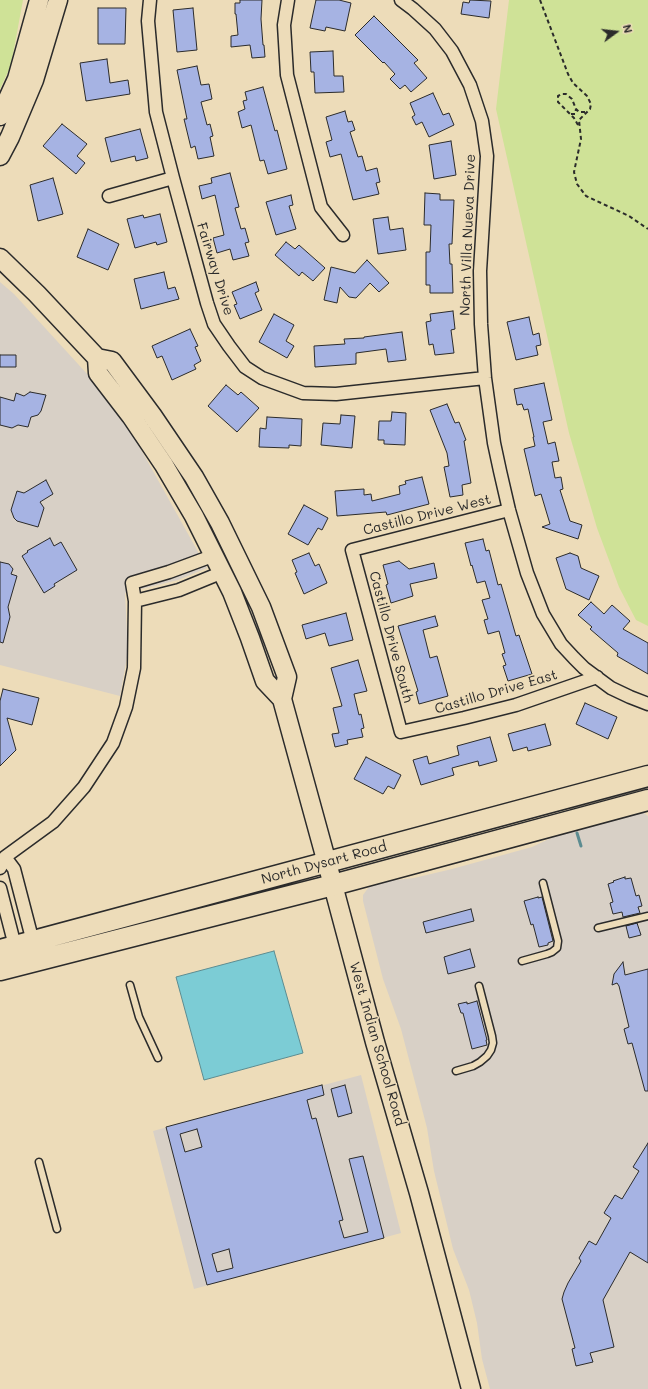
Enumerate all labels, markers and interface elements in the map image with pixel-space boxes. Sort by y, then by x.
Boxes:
north arrow [596,12,636,52]
text: N [620,23,636,35]
street label: North Villa Nueva Drive [457,154,479,316]
street label: Fairway Drive [193,221,237,317]
street label: Castillo Drive West [361,491,493,539]
street label: Castillo Drive South [365,570,417,704]
street label: Castillo Drive East [433,666,559,718]
street label: North Dysart Road [259,838,389,888]
street label: West Indian School Road [346,960,408,1128]

